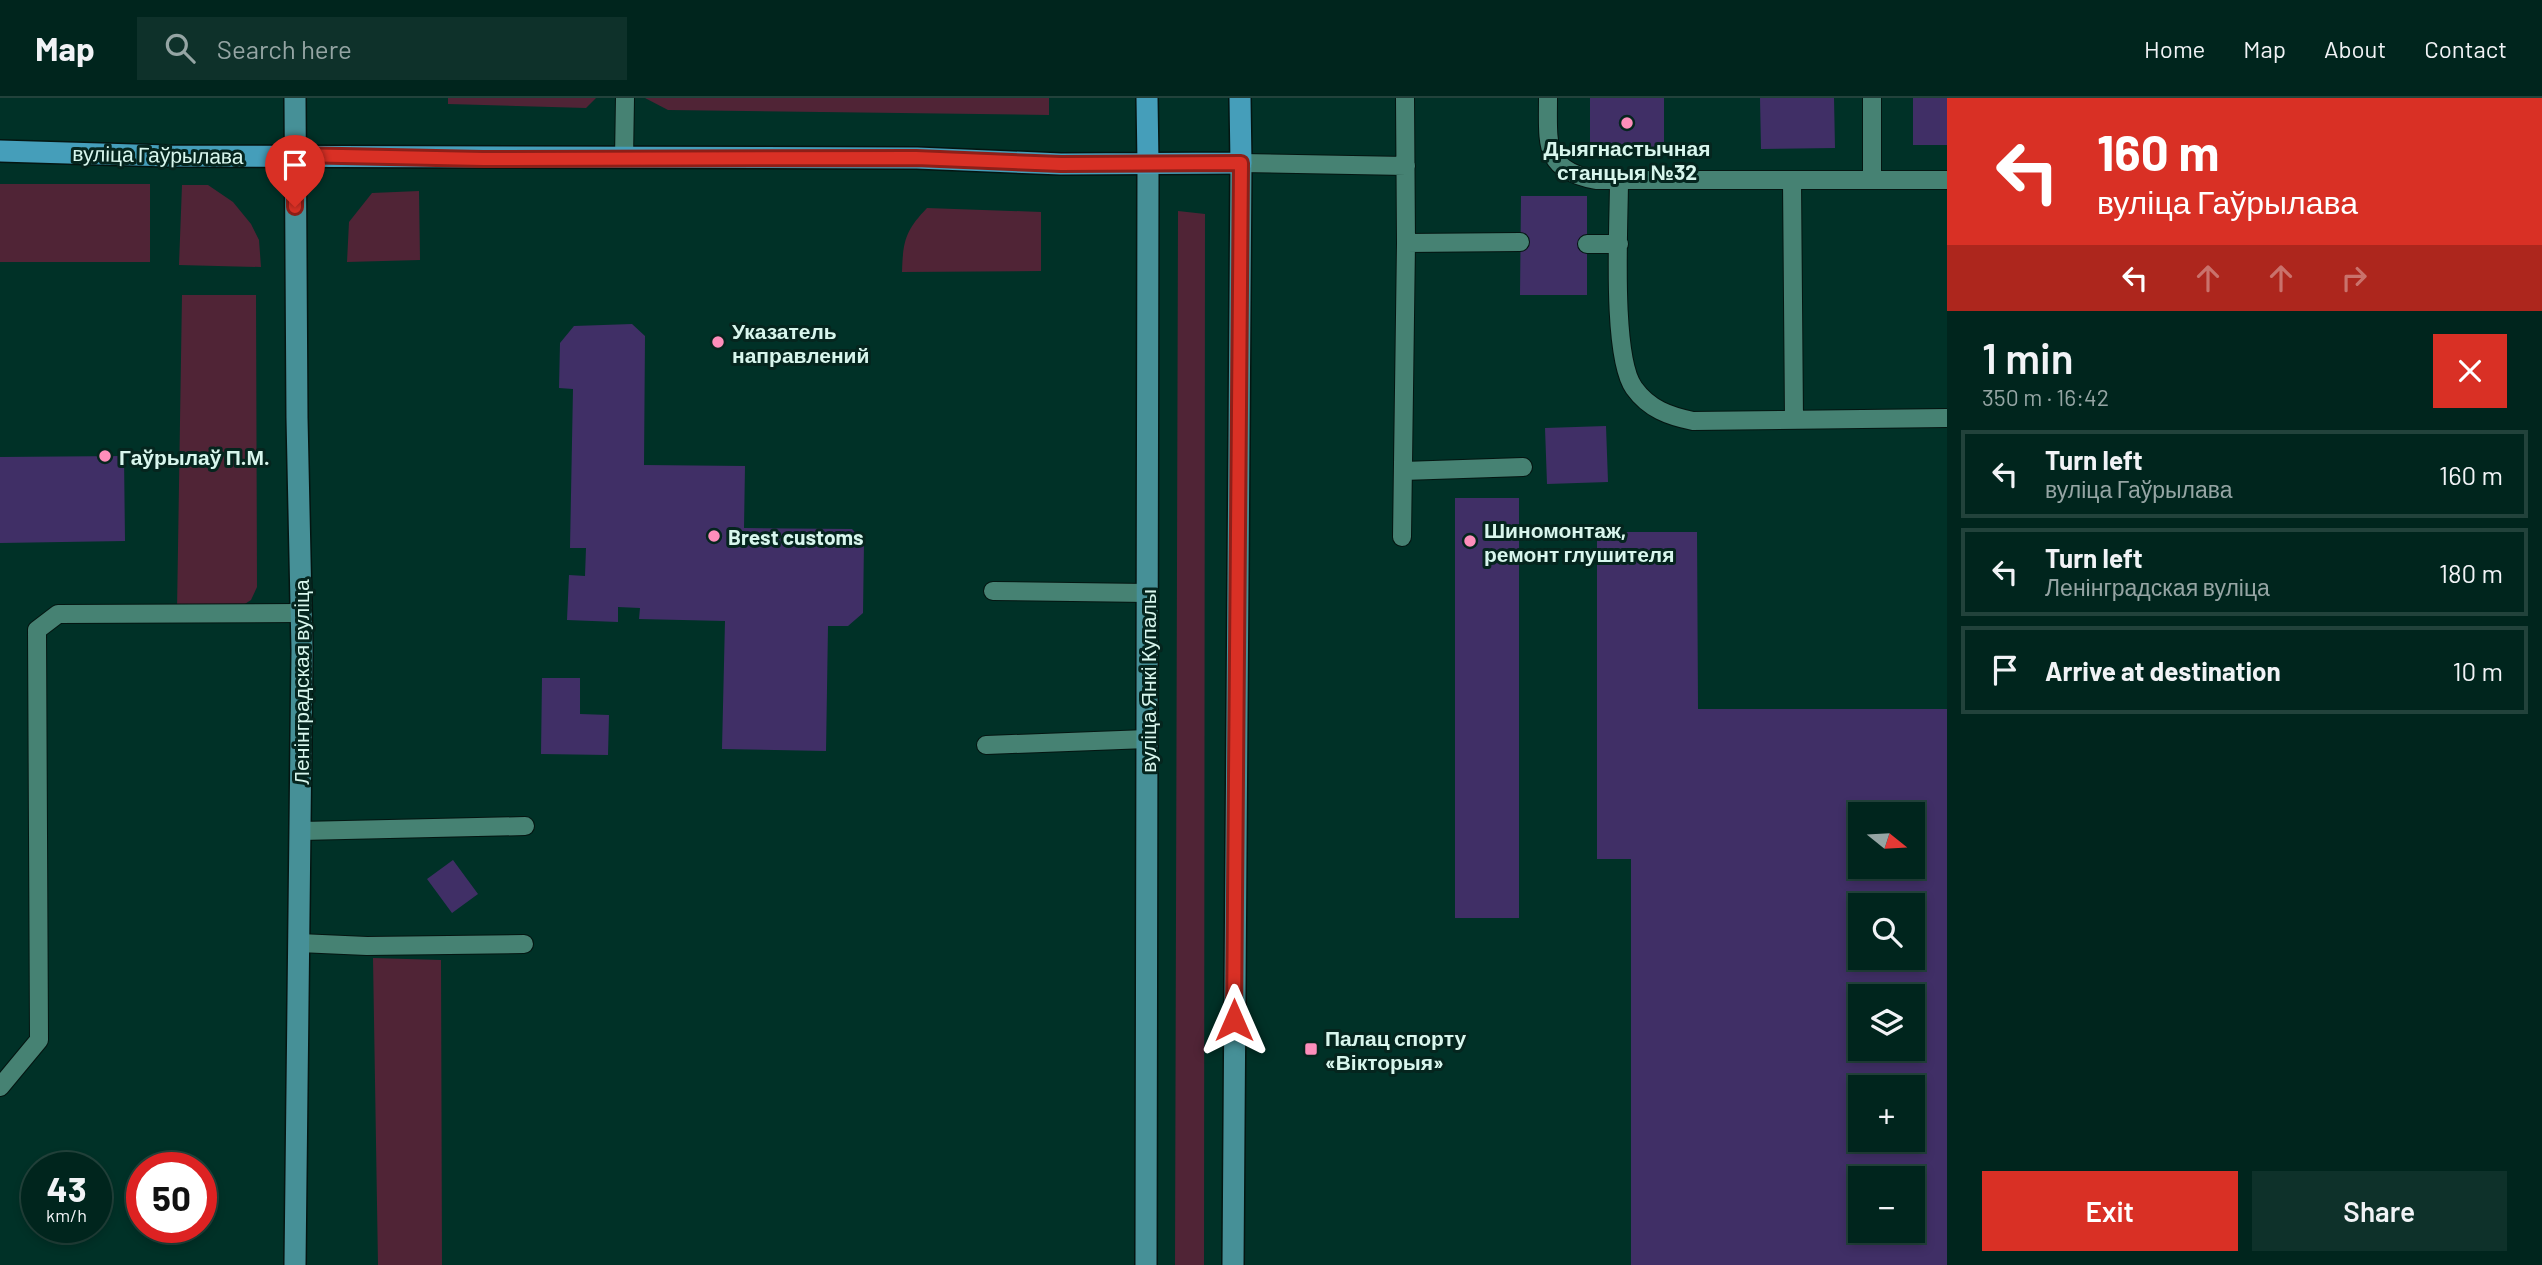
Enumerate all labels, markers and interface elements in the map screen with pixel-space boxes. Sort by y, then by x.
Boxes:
search box [137,17,627,80]
text: Map [35,28,95,68]
icon: search [161,29,199,67]
text: Search here [217,33,352,64]
text: Home [2144,34,2205,63]
text: Map [2243,34,2286,63]
text: About [2324,34,2386,63]
text: Contact [2424,34,2507,63]
marker: Дыягнастычная станцыя №32 [1619,115,1635,131]
text: 160 m [2097,122,2219,181]
icon: left [1982,126,2073,217]
pin [265,135,325,207]
place label: Дыягнастычная станцыя №32 [1544,135,1710,184]
street label: вуліца Гаўрылава [72,140,244,168]
icon: arrive [276,146,314,184]
text: вуліца Гаўрылава [2097,182,2358,220]
icon: left [2116,259,2154,297]
icon: ahead [2189,259,2227,297]
icon: ahead [2262,259,2300,297]
icon: right [2335,259,2373,297]
place label: Указатель направлений [732,318,869,367]
text: 1 min [1982,332,2074,382]
marker: Указатель направлений [710,334,726,350]
button: close [2433,334,2507,408]
text: 350 m · 16:42 [1982,383,2109,411]
place label: Гаўрылаў П.М. [119,444,270,469]
text: Turn left [2045,444,2143,475]
marker: Гаўрылаў П.М. [97,448,113,464]
icon: left [1986,455,2024,493]
text: 160 m [2439,459,2503,490]
text: вуліца Гаўрылава [2045,475,2233,503]
place label: Шиномонтаж, ремонт глушителя [1484,517,1674,566]
place label: Brest customs [728,524,864,549]
marker: Brest customs [706,528,722,544]
marker: Шиномонтаж, ремонт глушителя [1462,533,1478,549]
text: Turn left [2045,542,2143,573]
icon: left [1986,553,2024,591]
text: 180 m [2439,557,2503,588]
text: Ленінградская вуліца [2045,573,2270,601]
street label: Ленінградская вуліца [288,579,313,785]
street label: вуліца Янкі Купалы [1135,589,1160,773]
icon: arrive [1986,651,2024,689]
text: Arrive at destination [2045,655,2281,686]
text: 10 m [2453,655,2503,686]
north arrow [1848,802,1925,878]
map controls [1848,802,1925,1243]
button: search [1848,893,1925,970]
position arrow [1197,983,1271,1057]
button: layers [1848,984,1925,1061]
place label: Палац спорту «Вікторыя» [1325,1025,1466,1074]
marker: Палац спорту «Вікторыя» [1303,1041,1319,1057]
button: + [1848,1075,1925,1152]
speed limit sign: 50 [126,1152,217,1243]
button: − [1848,1166,1925,1243]
text: 43 [46,1167,87,1209]
button: Exit [1982,1171,2238,1251]
button: Share [2252,1171,2507,1251]
text: km/h [46,1204,87,1226]

